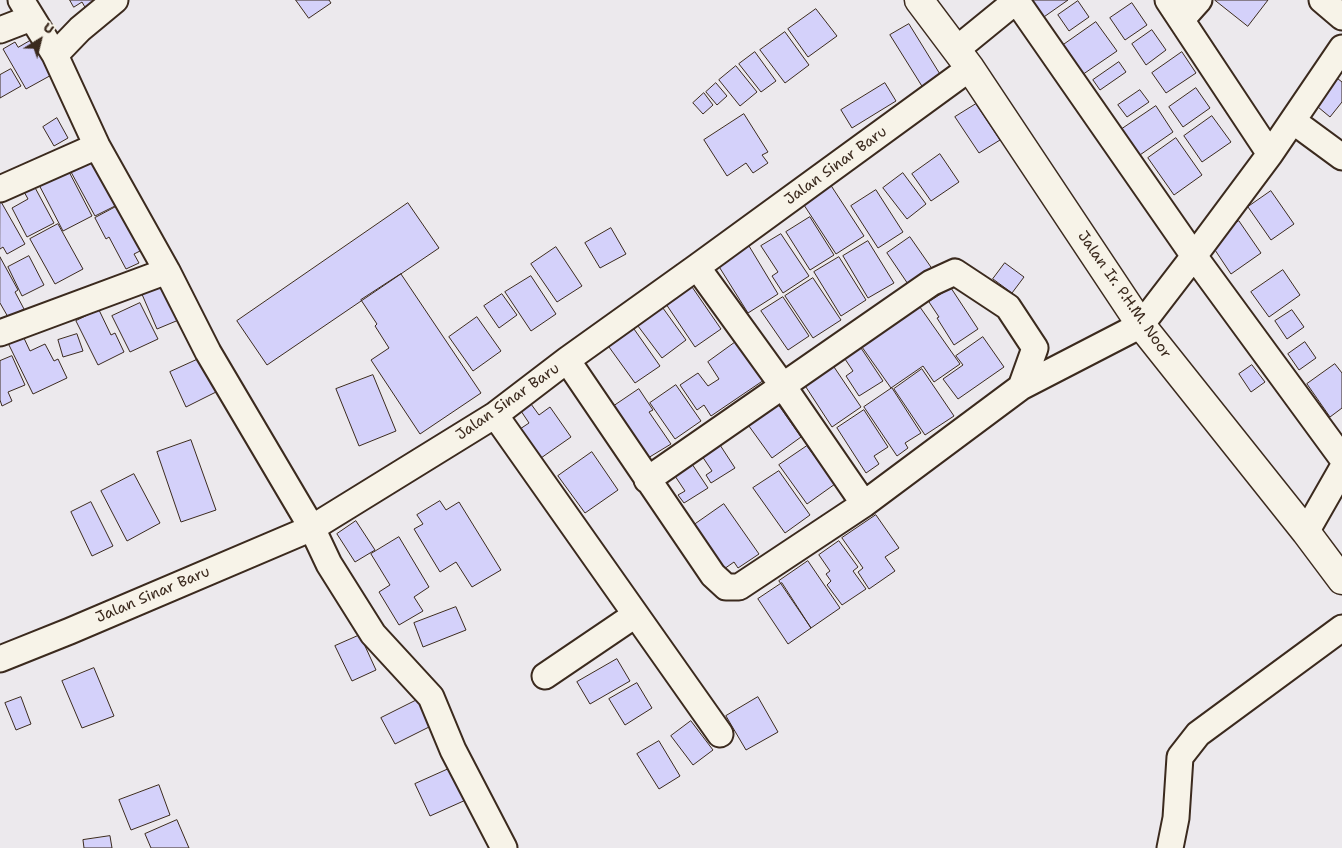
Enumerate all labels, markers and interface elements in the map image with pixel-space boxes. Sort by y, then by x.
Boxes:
north arrow [15,15,65,65]
text: U [40,18,58,38]
street label: Jalan Sinar Baru [781,123,891,209]
street label: Jalan Ir. P.H.M. Noor [1073,228,1175,362]
street label: Jalan Sinar Baru [453,360,563,444]
street label: Jalan Sinar Baru [93,563,213,627]

